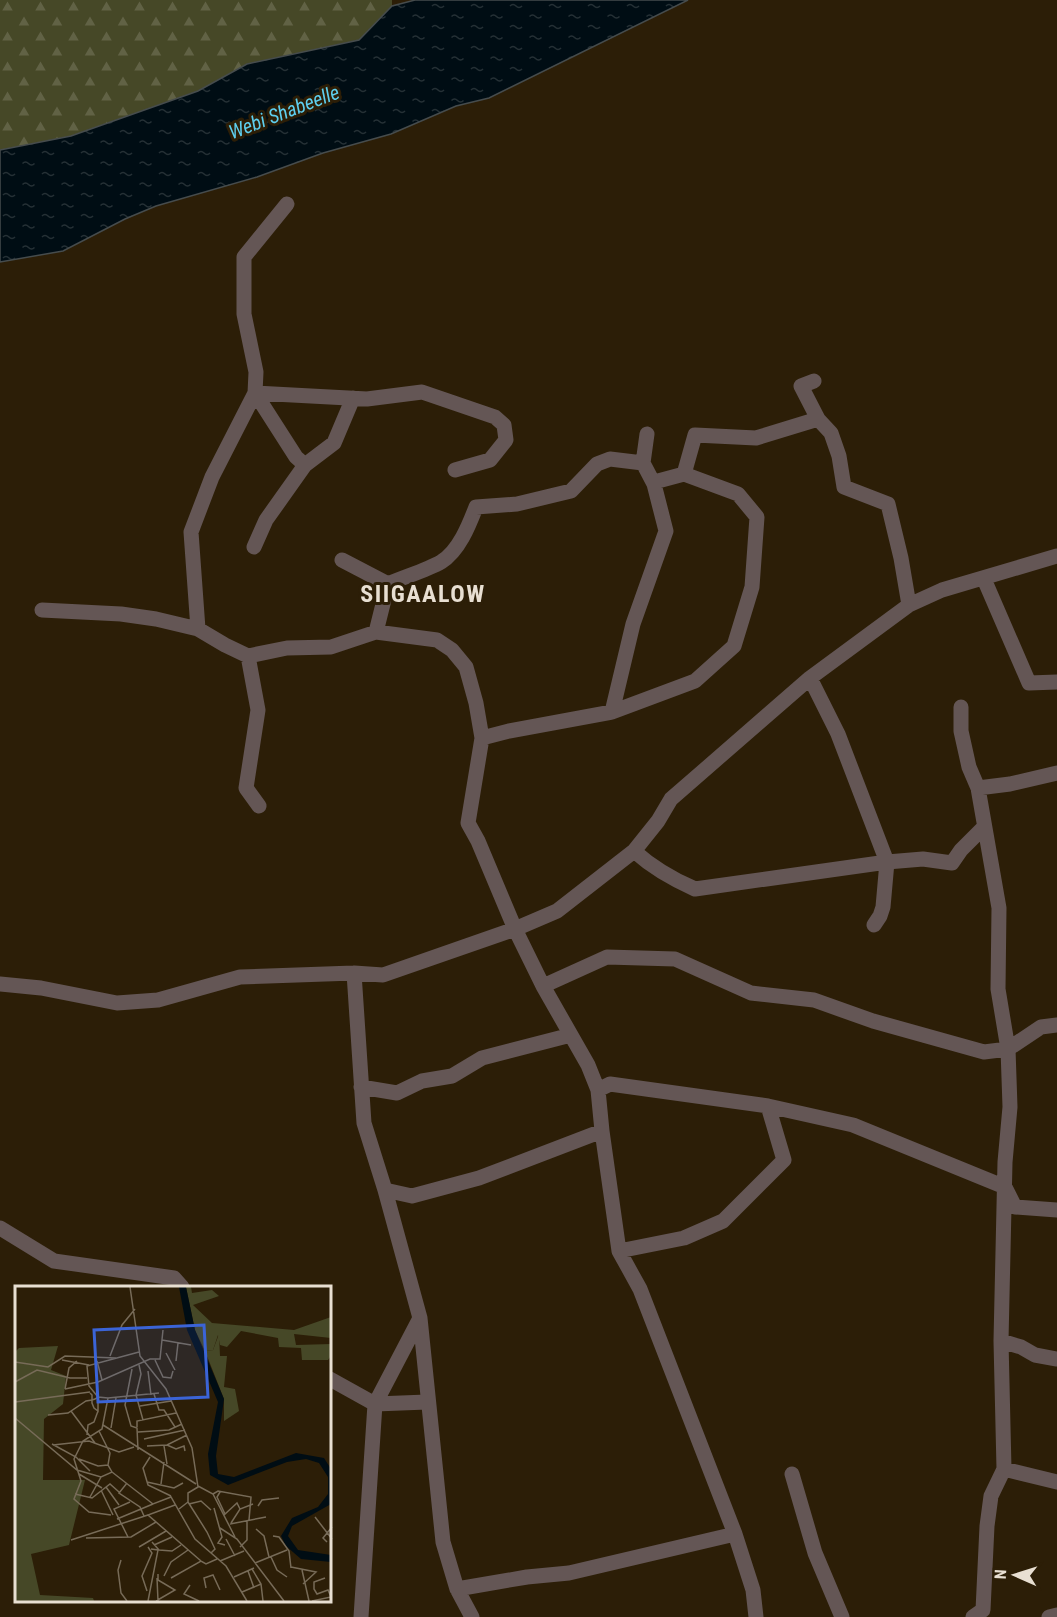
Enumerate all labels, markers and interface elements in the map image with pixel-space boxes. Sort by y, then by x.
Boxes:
water label: Webi Shabeelle [225,80,343,144]
district label: SIIGAALOW [360,580,486,608]
inset map [15,1286,332,1602]
north arrow [985,1545,1045,1605]
text: N [991,1569,1010,1580]

